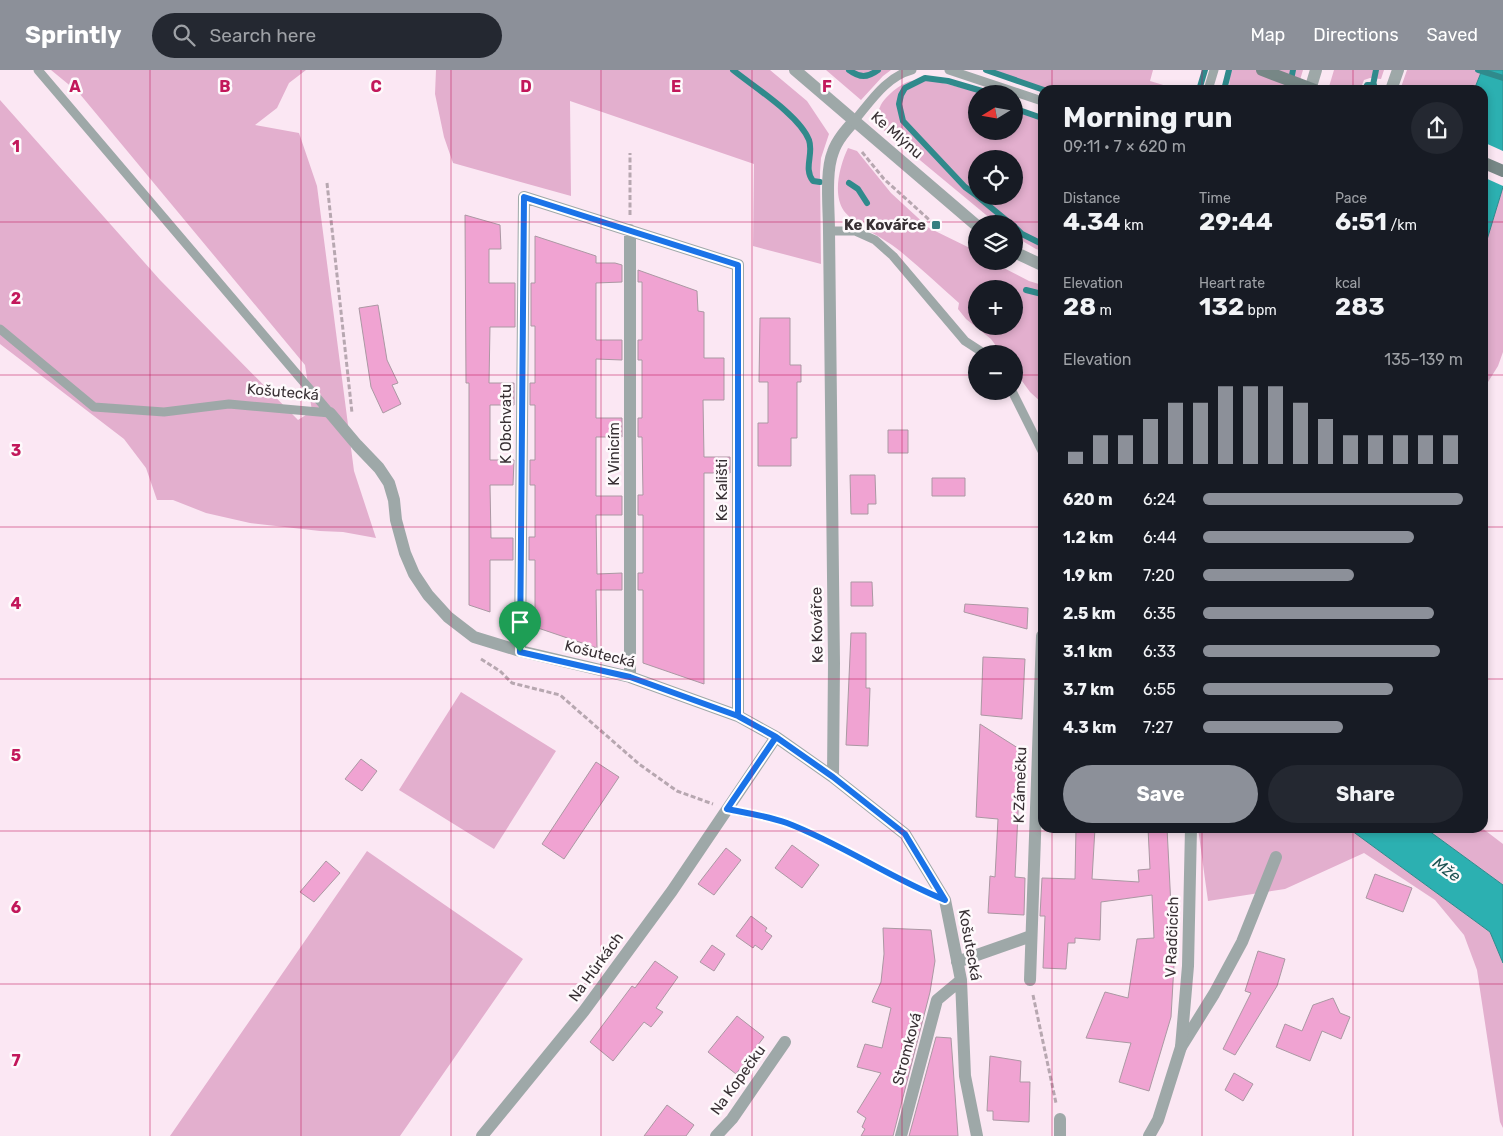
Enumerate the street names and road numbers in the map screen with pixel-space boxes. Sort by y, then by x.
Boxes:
street label: Ke Mlýnu [867,108,927,162]
street label: Košutecká [246,380,320,404]
street label: K Obchvatu [497,384,515,464]
street label: K Vinicím [605,422,623,486]
street label: Ke Kališti [713,459,731,521]
street label: Ke Kovářce [807,587,827,663]
street label: Košutecká [563,637,637,671]
street label: K Zámečku [1010,746,1030,824]
street label: V Radčicích [1162,896,1182,978]
street label: Košutecká [955,908,985,982]
street label: Na Hůrkách [565,929,627,1005]
street label: Stromková [889,1011,925,1087]
street label: Na Kopečku [707,1042,769,1118]

